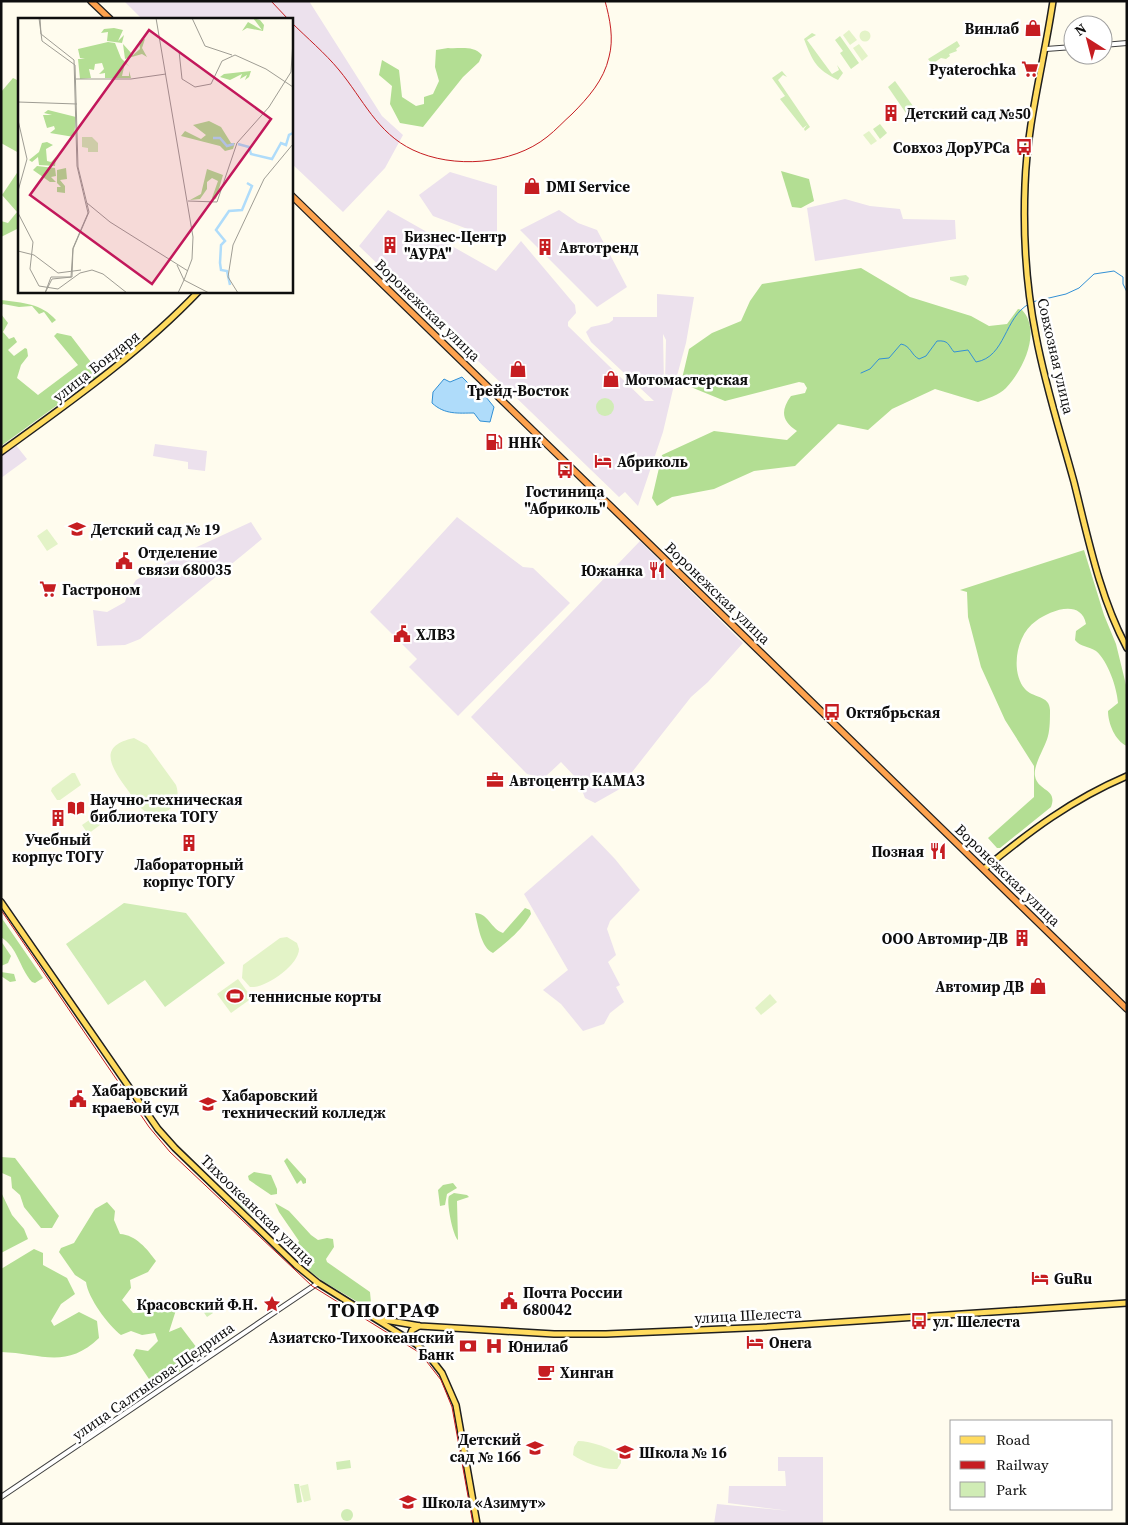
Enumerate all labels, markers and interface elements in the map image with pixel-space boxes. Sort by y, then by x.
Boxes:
north arrow [1063,15,1113,65]
inset map [18,18,292,292]
place label: Винлаб [964,18,1019,39]
shop icon: Винлаб [1023,18,1043,38]
text: N [1070,18,1090,41]
place label: Pyaterochka [929,59,1017,80]
supermarket icon: Pyaterochka [1020,59,1040,79]
building icon: Детский сад №50 [881,103,901,123]
place label: Детский сад №50 [905,103,1031,124]
place label: Совхоз ДорУPCа [893,137,1011,158]
bus stop icon: Совхоз ДорУPCа [1014,137,1034,157]
shop icon: DMI Service [522,176,542,196]
place label: DMI Service [546,176,630,197]
place label: Бизнес-Центр "АУРА" [404,226,507,264]
building icon: Бизнес-Центр "АУРА" [380,235,400,255]
building icon: Автотренд [535,237,555,257]
place label: Автотренд [559,237,639,258]
street label: Воронежская улица [371,254,486,366]
street label: Совхозная улица [1032,296,1080,416]
street label: улица Бондаря [48,325,144,407]
shop icon: Трейд-Восток [508,359,528,379]
shop icon: Мотомастерская [601,369,621,389]
place label: Мотомастерская [625,369,749,390]
place label: Трейд-Восток [467,380,569,401]
fuel station icon: ННК [484,432,504,452]
place label: ННК [508,432,542,453]
hotel icon: Абриколь [593,451,613,471]
place label: Абриколь [617,451,688,472]
bus stop icon: Гостиница "Абриколь" [555,460,575,480]
place label: Гостиница "Абриколь" [524,481,606,519]
school or university icon: Детский сад № 19 [67,519,87,539]
place label: Детский сад № 19 [91,519,220,540]
street label: Воронежская улица [661,537,776,649]
place label: Отделение связи 680035 [138,542,231,580]
public building icon: Отделение связи 680035 [114,551,134,571]
place label: Южанка [581,560,644,581]
restaurant icon: Южанка [647,560,667,580]
supermarket icon: Гастроном [38,579,58,599]
place label: Гастроном [62,579,140,600]
public building icon: ХЛВЗ [392,624,412,644]
place label: ХЛВЗ [416,624,455,645]
bus stop icon: Октябрьская [822,702,842,722]
place label: Октябрьская [846,702,941,723]
office icon: Автоцентр КАМАЗ [485,770,505,790]
place label: Автоцентр КАМАЗ [509,770,645,791]
place label: Научно-техническая библиотека ТОГУ [90,789,243,827]
library icon: Научно-техническая библиотека ТОГУ [66,798,86,818]
building icon: Учебный корпус ТОГУ [48,808,68,828]
street label: Воронежская улица [951,819,1066,931]
place label: Учебный корпус ТОГУ [12,829,104,867]
building icon: Лабораторный корпус ТОГУ [179,833,199,853]
place label: Позная [871,841,924,862]
restaurant icon: Позная [928,841,948,861]
place label: Лабораторный корпус ТОГУ [134,854,244,892]
place label: ООО Автомир-ДВ [882,928,1008,949]
building icon: ООО Автомир-ДВ [1012,928,1032,948]
place label: Автомир ДВ [935,976,1024,997]
shop icon: Автомир ДВ [1028,976,1048,996]
sports icon: теннисные корты [225,986,245,1006]
place label: теннисные корты [249,986,381,1007]
place label: Хабаровский краевой суд [92,1080,188,1118]
place label: Хабаровский технический колледж [222,1085,386,1123]
public building icon: Хабаровский краевой суд [68,1089,88,1109]
school or university icon: Хабаровский технический колледж [198,1094,218,1114]
street label: Тихоокеанская улица [196,1150,320,1270]
hotel icon: GuRu [1030,1268,1050,1288]
place label: GuRu [1054,1268,1092,1289]
place label: Почта России 680042 [523,1282,623,1320]
public building icon: Почта России 680042 [499,1291,519,1311]
place label: Красовский Ф.Н. [137,1294,258,1315]
place icon: Красовский Ф.Н. [262,1294,282,1314]
district label: ТОПОГРАФ [328,1296,440,1324]
street label: улица Шелеста [694,1302,803,1328]
bus stop icon: ул. Шелеста [909,1311,929,1331]
place label: ул. Шелеста [932,1311,1021,1332]
street label: улица Салтыкова-Щедрина [68,1317,239,1445]
place label: Азиатско-Тихоокеанский Банк [269,1327,454,1365]
hotel icon: Онега [745,1332,765,1352]
place label: Онега [769,1332,813,1353]
bank icon: Азиатско-Тихоокеанский Банк [458,1336,478,1356]
hospital icon: Юнилаб [484,1336,504,1356]
place label: Юнилаб [508,1336,568,1357]
cafe icon: Хинган [536,1362,556,1382]
place label: Хинган [560,1362,614,1383]
legend [950,1420,1113,1510]
place label: Детский сад № 166 [450,1429,521,1467]
text: Road [996,1429,1030,1450]
school or university icon: Детский сад № 166 [525,1438,545,1458]
school or university icon: Школа № 16 [615,1442,635,1462]
place label: Школа № 16 [639,1442,727,1463]
text: Railway [996,1454,1049,1475]
text: Park [996,1479,1028,1500]
school or university icon: Школа «Азимут» [398,1492,418,1512]
place label: Школа «Азимут» [422,1492,546,1513]

